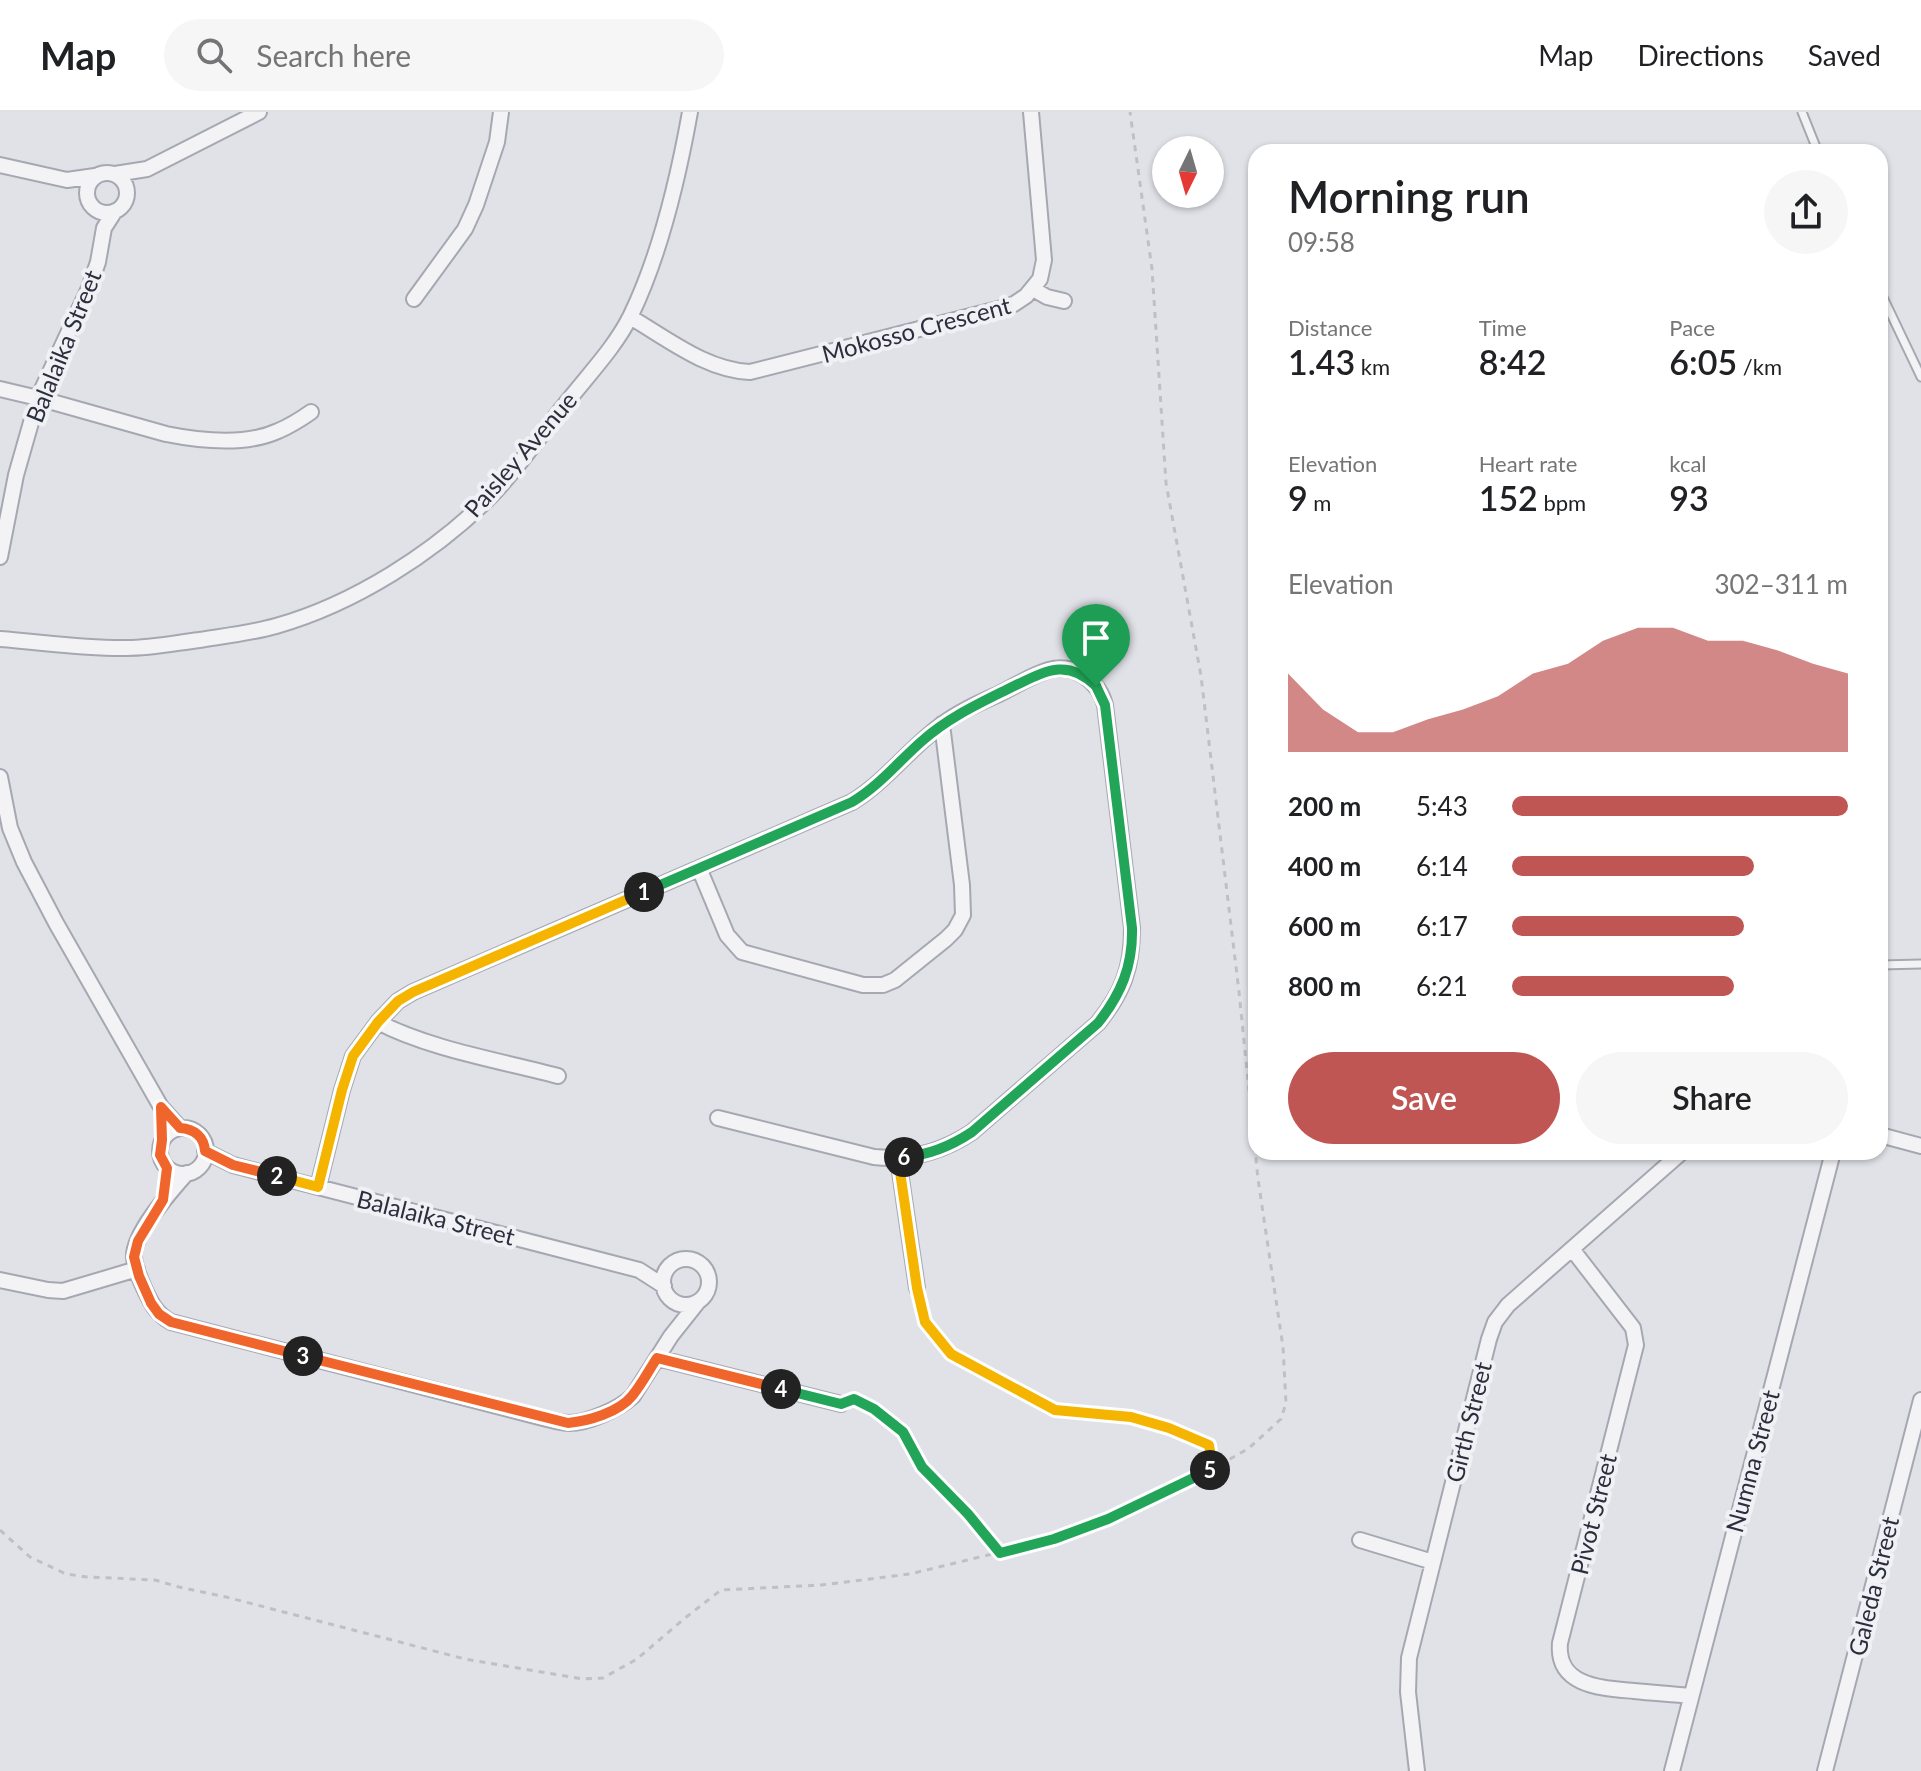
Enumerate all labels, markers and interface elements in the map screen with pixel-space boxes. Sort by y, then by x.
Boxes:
search box [164,19,724,91]
text: Map [40,32,116,78]
icon: search [192,33,236,77]
text: Search here [256,37,411,73]
text: Map [1538,38,1593,72]
text: Directions [1637,38,1764,72]
text: Saved [1808,38,1881,72]
north arrow [1152,136,1224,208]
map controls [1152,136,1224,208]
text: Morning run [1288,170,1530,222]
button: share [1764,170,1848,254]
text: 09:58 [1288,226,1355,258]
street label: Balalaika Street [19,265,107,426]
street label: Mokosso Crescent [818,290,1014,368]
text: Distance [1288,314,1372,341]
text: Time [1479,314,1527,341]
text: Pace [1669,314,1715,341]
text: 1.43 [1288,341,1355,382]
text: 8:42 [1479,341,1546,382]
text: 6:05 [1669,341,1737,382]
text: km [1355,353,1390,380]
text: /km [1737,353,1782,380]
street label: Paisley Avenue [458,385,582,523]
text: Elevation [1288,450,1377,477]
text: Heart rate [1479,450,1577,477]
text: kcal [1669,450,1707,477]
text: 9 [1288,477,1308,518]
text: 152 [1479,477,1538,518]
text: 93 [1669,477,1709,518]
text: m [1308,489,1331,516]
text: bpm [1538,489,1586,516]
text: Elevation [1288,568,1394,600]
text: 302–311 m [1714,568,1848,600]
pin [1062,604,1130,686]
icon: arrive [1074,616,1118,660]
text: 200 m [1288,790,1361,822]
text: 5:43 [1416,790,1468,822]
text: 400 m [1288,850,1361,882]
text: 6:14 [1416,850,1468,882]
pin: 1 [624,872,664,912]
text: 1 [638,878,650,905]
text: 600 m [1288,910,1361,942]
text: 6:17 [1416,910,1468,942]
text: 800 m [1288,970,1361,1002]
text: 6:21 [1416,970,1468,1002]
button: Save [1288,1052,1560,1144]
button: Share [1576,1052,1848,1144]
pin: 6 [884,1137,924,1177]
text: 6 [898,1143,910,1170]
pin: 2 [257,1156,297,1196]
text: 2 [271,1162,283,1189]
street label: Balalaika Street [354,1183,518,1251]
pin: 3 [283,1336,323,1376]
text: 3 [297,1342,309,1369]
street label: Girth Street [1439,1358,1497,1485]
pin: 4 [761,1369,801,1409]
text: 4 [775,1375,787,1402]
street label: Numna Street [1719,1386,1785,1535]
pin: 5 [1190,1450,1230,1490]
street label: Pivot Street [1564,1450,1622,1577]
text: 5 [1204,1456,1216,1483]
street label: Galeda Street [1842,1513,1904,1659]

